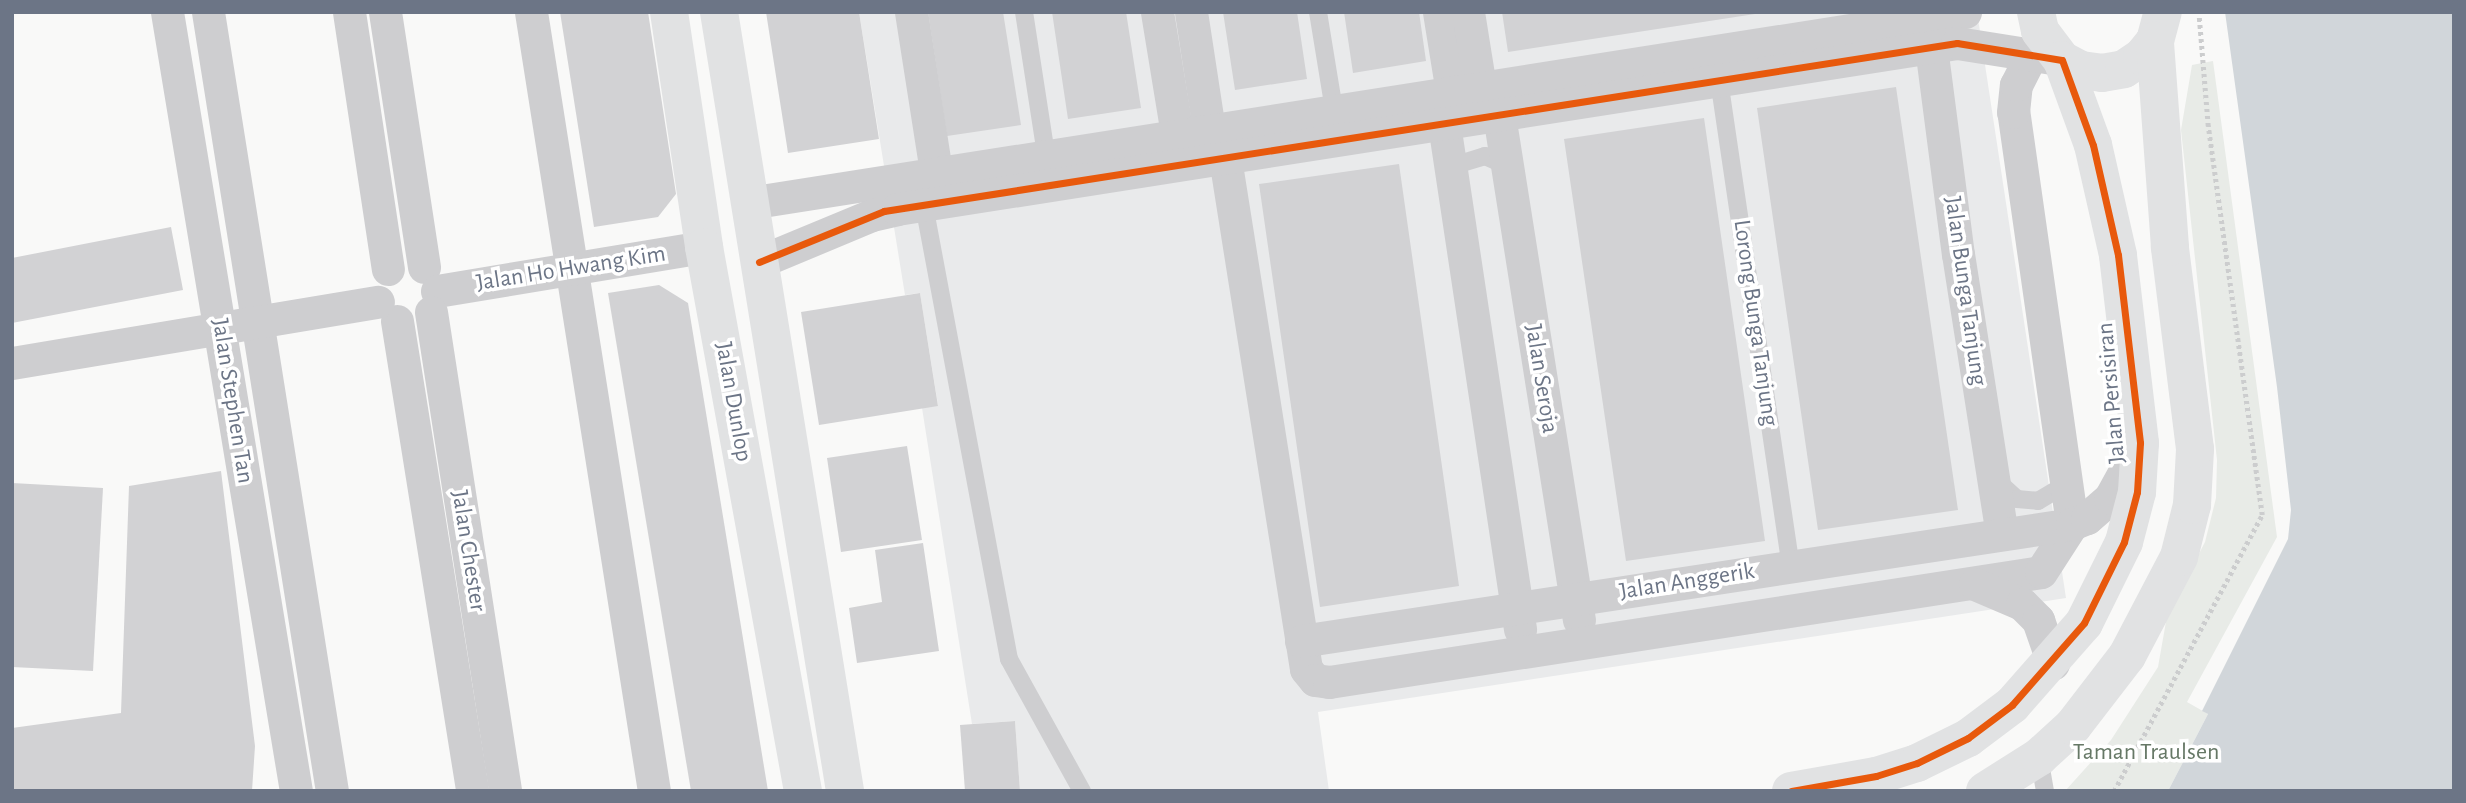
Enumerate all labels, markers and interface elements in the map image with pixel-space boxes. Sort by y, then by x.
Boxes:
street label: Jalan Bunga Tanjung [1937,195,1993,387]
street label: Lorong Bunga Tanjung [1726,218,1784,428]
street label: Jalan Ho Hwang Kim [474,240,668,298]
street label: Jalan Stephen Tan [205,317,259,485]
street label: Jalan Persisiran [2091,321,2133,465]
street label: Jalan Seroja [1518,322,1564,436]
street label: Jalan Dunlop [708,340,758,464]
street label: Jalan Chester [444,488,492,614]
street label: Jalan Anggerik [1618,557,1756,607]
park label: Taman Traulsen [2073,739,2219,767]

